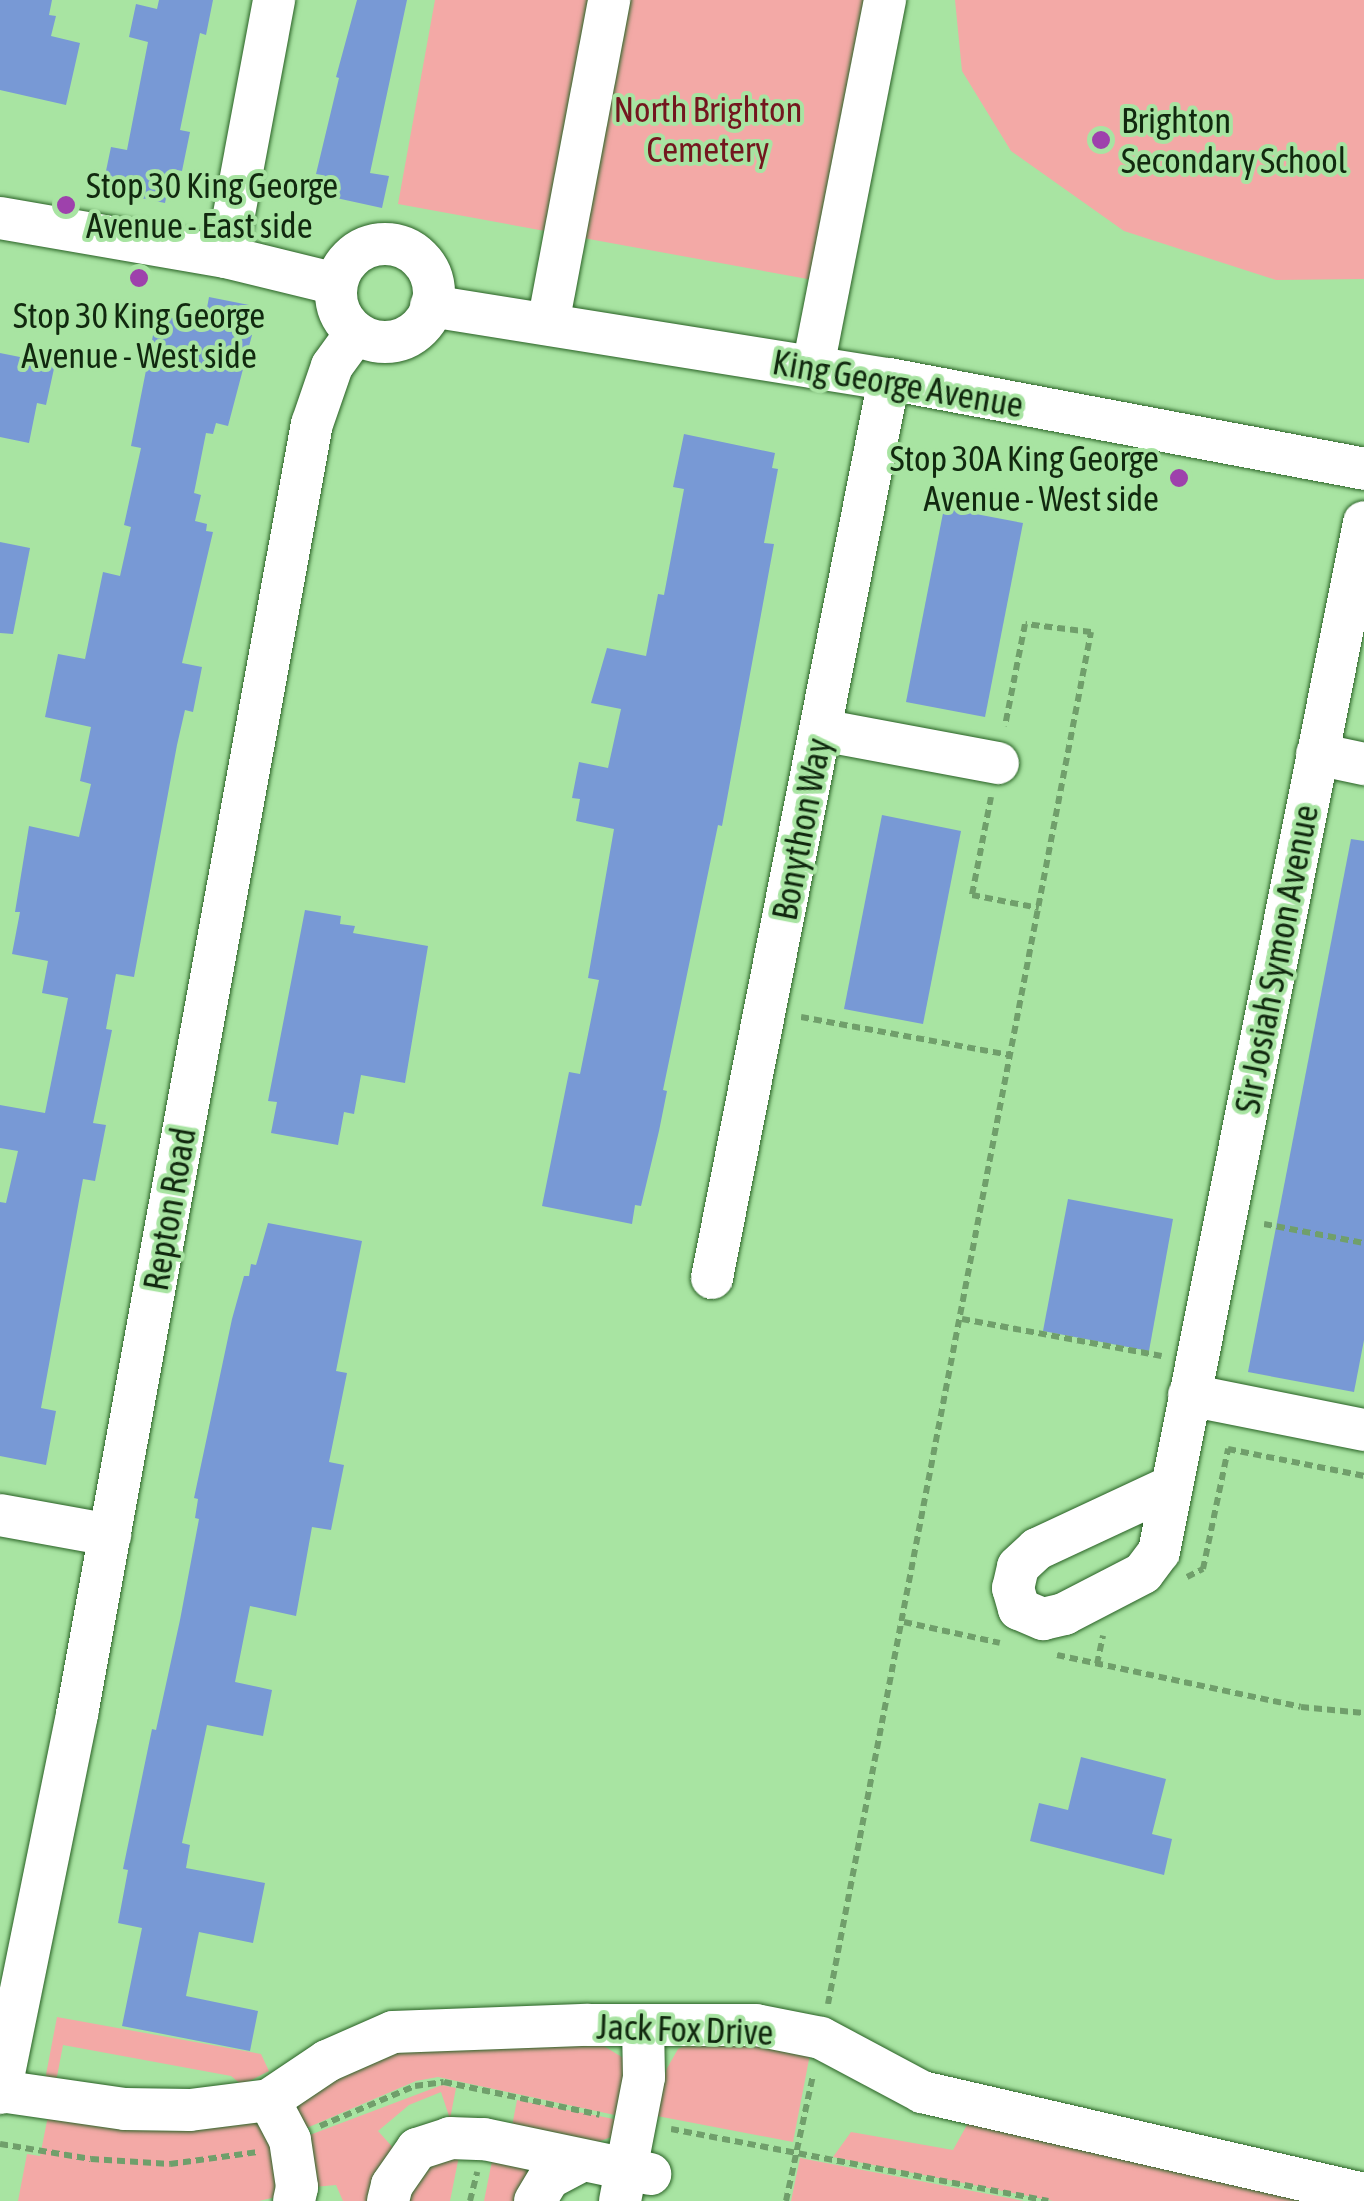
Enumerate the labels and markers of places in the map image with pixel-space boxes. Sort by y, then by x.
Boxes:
place label: Brighton Secondary School [1121,99,1347,181]
marker: Brighton Secondary School [1090,129,1112,151]
place label: Stop 30 King George Avenue - East side [86,164,338,246]
marker: Stop 30 King George Avenue - East side [55,194,77,216]
marker: Stop 30 King George Avenue - West side [128,267,150,289]
place label: Stop 30 King George Avenue - West side [13,294,265,376]
place label: Stop 30A King George Avenue - West side [890,437,1159,519]
marker: Stop 30A King George Avenue - West side [1168,467,1190,489]

